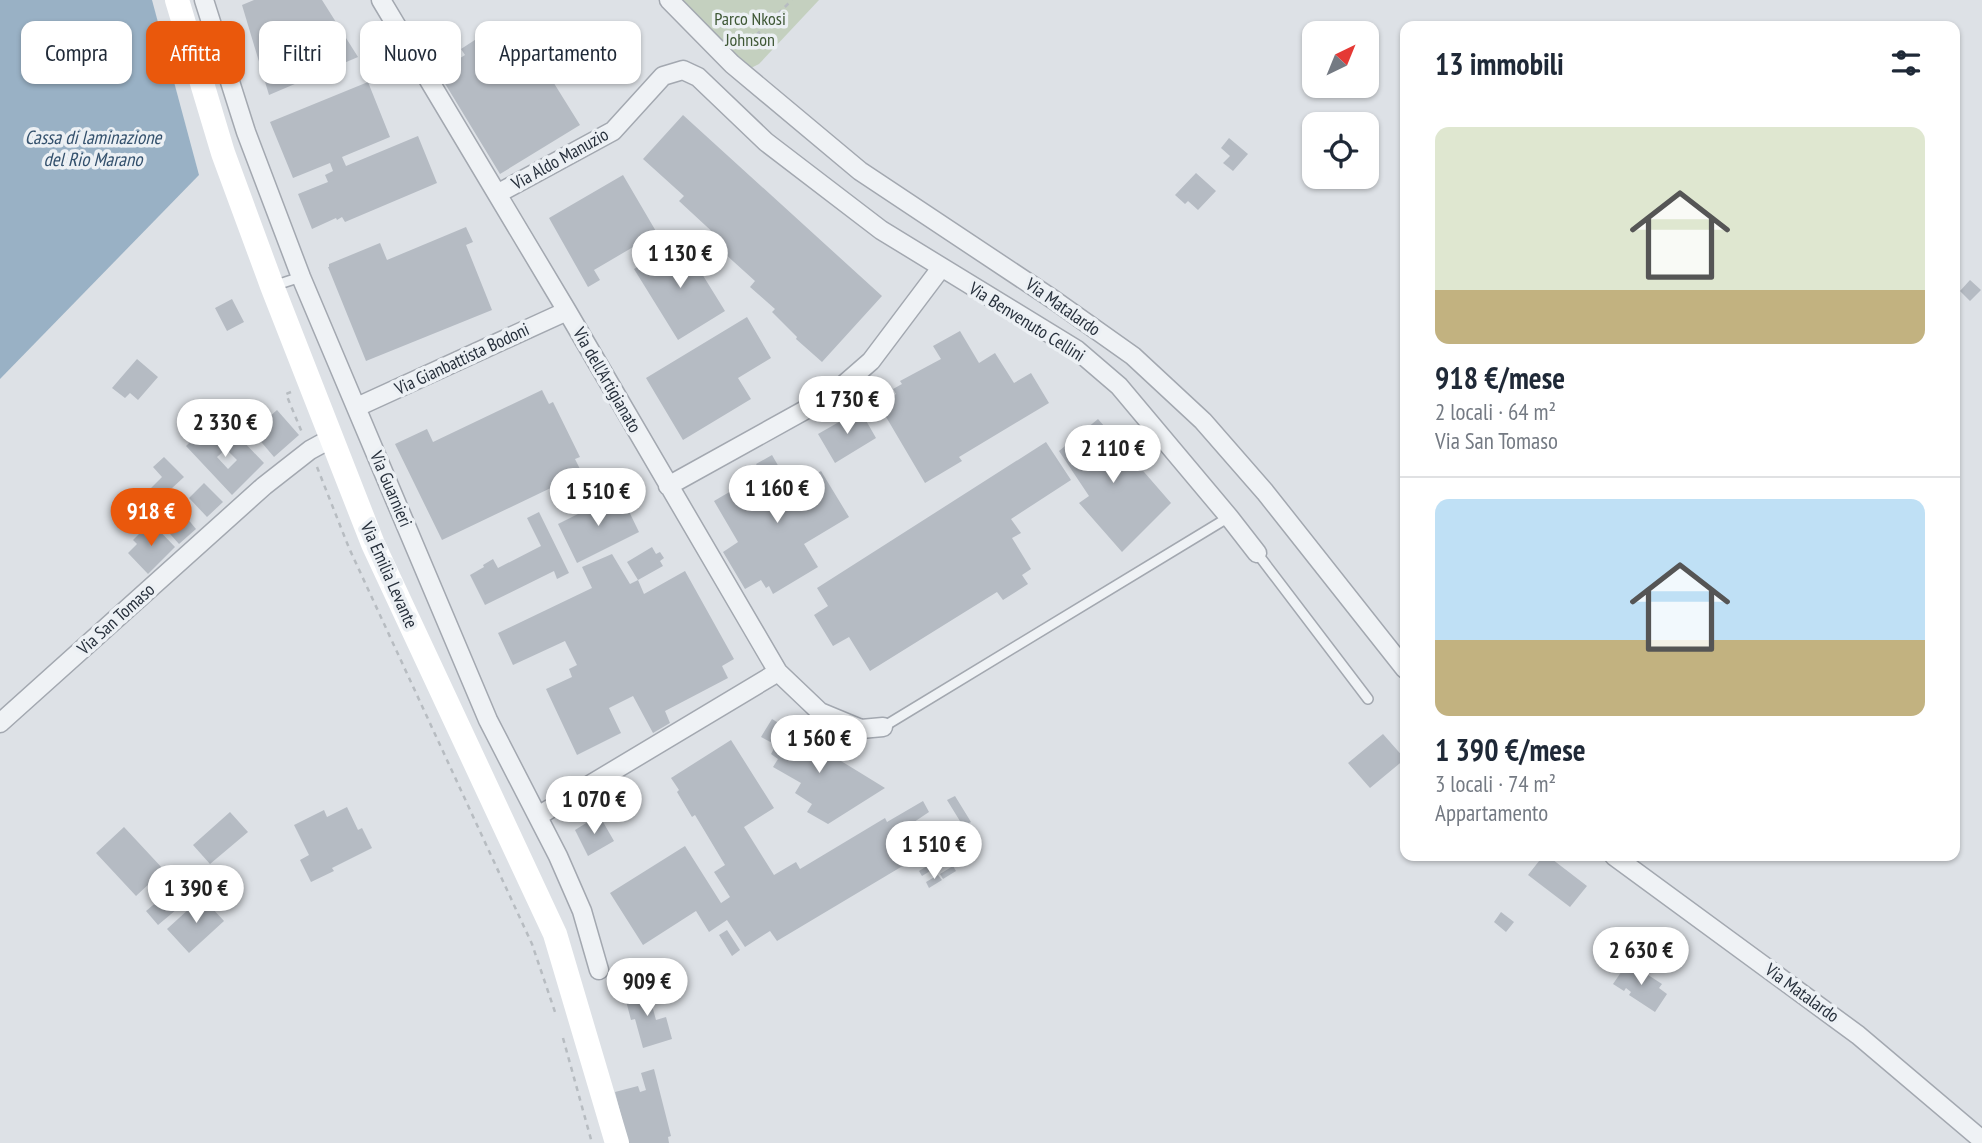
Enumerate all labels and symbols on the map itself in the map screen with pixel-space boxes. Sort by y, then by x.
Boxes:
park label: Parco Nkosi Johnson [714,7,786,51]
north arrow [1302,21,1379,98]
street label: Via Aldo Manuzio [506,122,612,195]
water label: Cassa di laminazione del Rio Marano [25,125,163,171]
pin: 1 130 € [615,230,745,290]
street label: Via Matalardo [1021,272,1105,341]
street label: Via Benvenuto Cellini [964,276,1090,367]
street label: Via Gianbattista Bodoni [390,317,533,400]
street label: Via dell'Artigianato [568,322,647,437]
pin: 1 730 € [782,376,912,436]
pin: 2 330 € [160,400,290,459]
pin: 2 110 € [1048,426,1178,485]
street label: Via Guarnieri [365,447,418,530]
pin: 1 160 € [712,466,842,525]
pin: 1 510 € [533,468,663,528]
pin: 918 € [102,489,200,548]
street label: Via Emilia Levante [355,517,423,631]
street label: Via San Tomaso [71,578,159,660]
pin: 1 560 € [754,716,884,775]
pin: 1 070 € [529,776,659,836]
pin: 1 510 € [869,822,999,881]
pin: 1 390 € [131,866,261,925]
pin: 2 630 € [1576,928,1706,987]
street label: Via Matalardo [1760,957,1844,1027]
pin: 909 € [598,958,696,1018]

